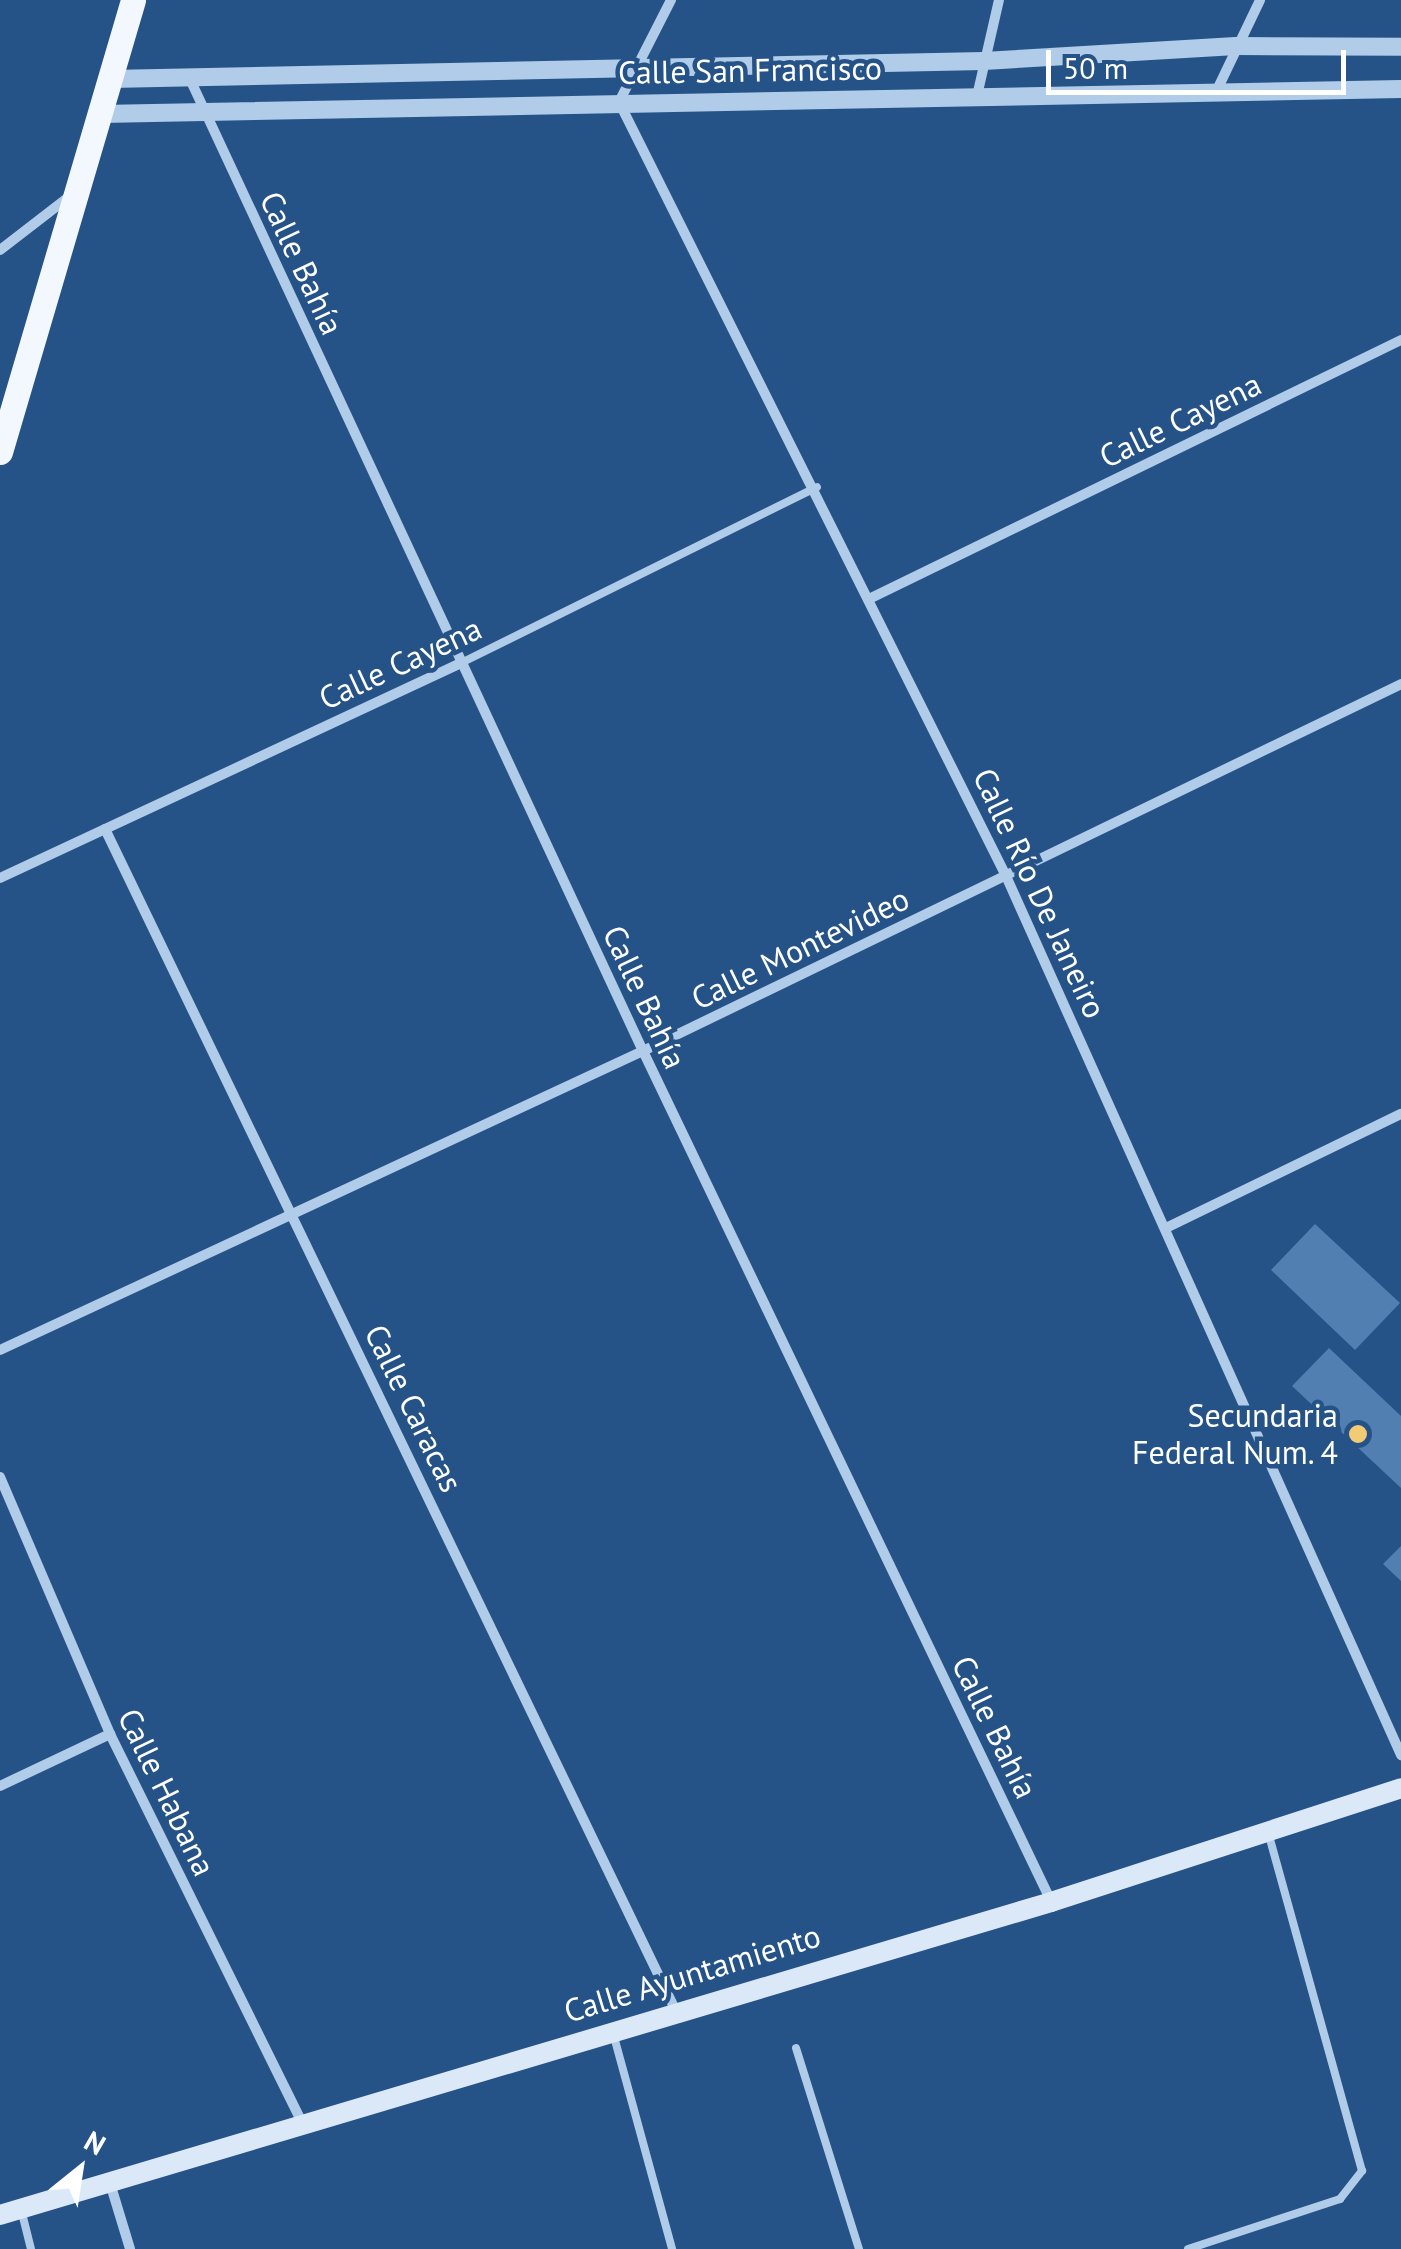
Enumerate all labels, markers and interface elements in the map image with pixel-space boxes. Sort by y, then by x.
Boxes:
scale bar [1051,30,1351,92]
street label: Calle San Francisco [618,48,882,92]
text: 50 m [1063,48,1128,87]
street label: Calle Bahía [252,185,352,341]
street label: Calle Cayena [1093,364,1267,476]
street label: Calle Cayena [313,609,487,717]
street label: Calle Río De Janeiro [965,762,1115,1024]
street label: Calle Montevideo [685,879,915,1017]
street label: Calle Bahía [595,919,695,1075]
street label: Calle Caracas [357,1318,471,1498]
place label: Secundaria Federal Num. 4 [1129,1397,1338,1472]
marker: Secundaria Federal Num. 4 [1347,1423,1369,1445]
street label: Calle Bahía [944,1650,1046,1804]
street label: Calle Habana [110,1702,224,1882]
street label: Calle Ayuntamiento [559,1916,825,2030]
north arrow [30,2119,130,2219]
text: N [78,2122,112,2163]

